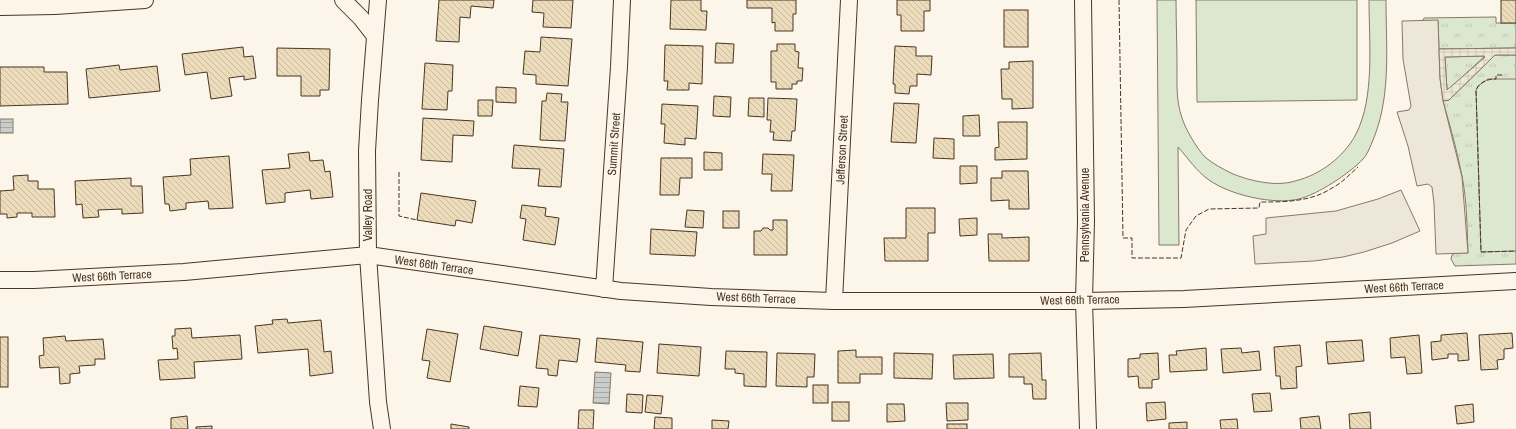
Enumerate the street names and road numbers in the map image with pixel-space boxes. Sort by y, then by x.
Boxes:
street label: Summit Street [604,112,624,176]
street label: Jefferson Street [832,115,852,185]
street label: Pennsylvania Avenue [1077,168,1093,262]
street label: Valley Road [360,189,376,241]
street label: West 66th Terrace [394,252,474,278]
street label: West 66th Terrace [72,266,152,286]
street label: West 66th Terrace [1364,277,1444,297]
street label: West 66th Terrace [716,289,796,307]
street label: West 66th Terrace [1040,291,1120,309]

